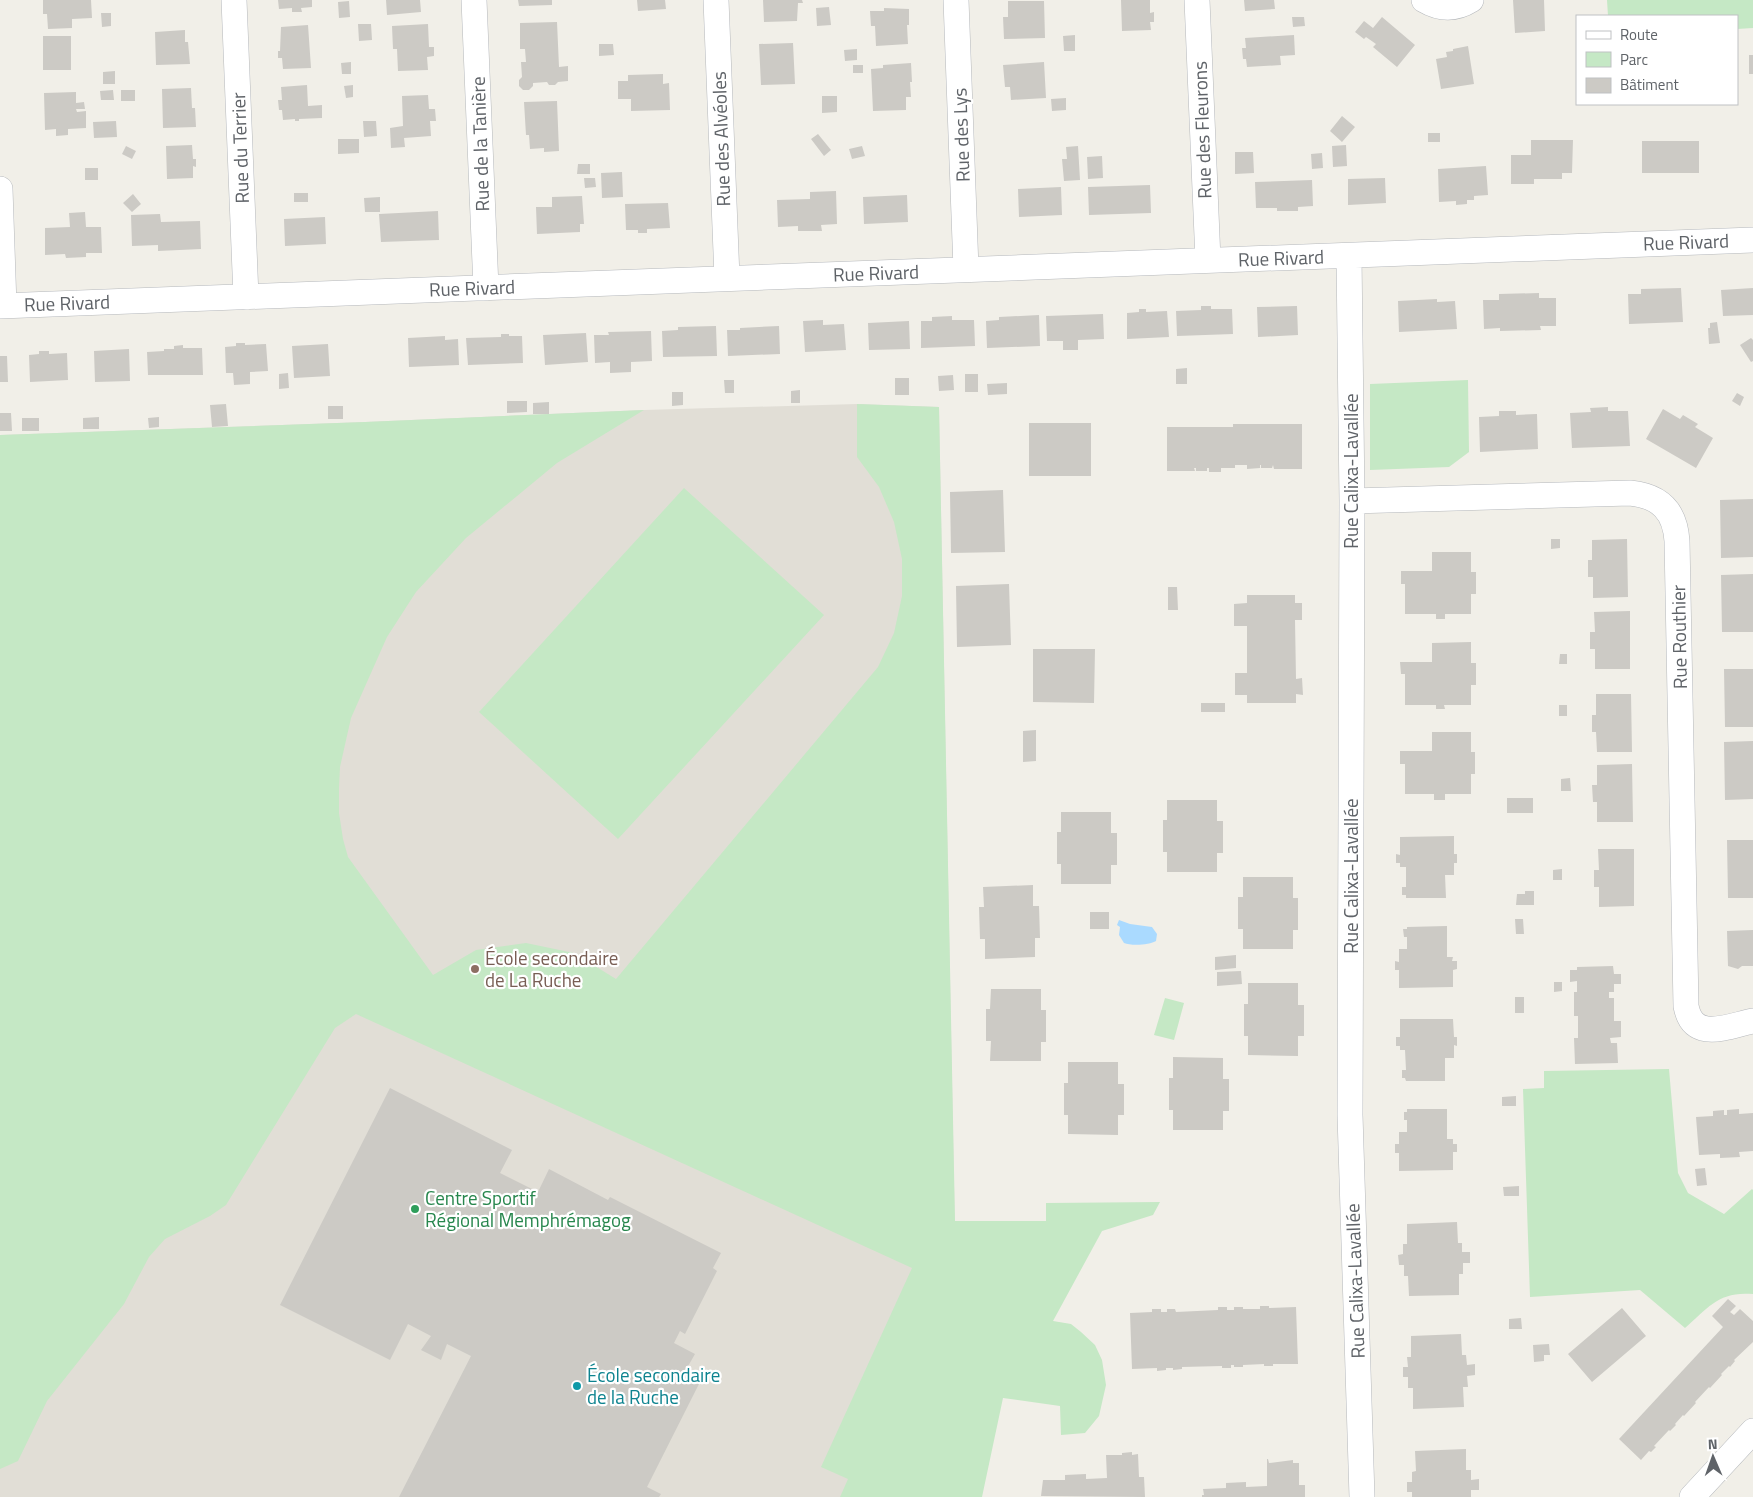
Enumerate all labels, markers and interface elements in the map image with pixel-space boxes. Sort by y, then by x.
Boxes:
legend [1576,15,1738,105]
text: Route [1620,23,1658,46]
text: Parc [1620,48,1648,71]
street label: Rue des Fleurons [1185,61,1218,199]
street label: Rue des Alvéoles [704,71,737,207]
text: Bâtiment [1620,73,1679,96]
street label: Rue de la Tanière [463,76,496,212]
street label: Rue des Lys [944,87,977,183]
street label: Rue du Terrier [223,92,256,204]
street label: Rue Rivard [1642,226,1730,257]
street label: Rue Rivard [1237,242,1325,273]
street label: Rue Rivard [832,257,920,288]
street label: Rue Rivard [428,272,516,303]
street label: Rue Rivard [23,287,111,318]
street label: Rue Calixa-Lavallée [1336,393,1365,549]
street label: Rue Routhier [1663,584,1694,689]
street label: Rue Calixa-Lavallée [1336,798,1365,954]
place label: École secondaire de La Ruche [485,943,618,994]
marker: École secondaire de La Ruche [469,963,481,975]
place label: Centre Sportif Régional Memphrémagog [425,1183,631,1234]
marker: Centre Sportif Régional Memphrémagog [409,1203,421,1215]
street label: Rue Calixa-Lavallée [1337,1203,1372,1359]
place label: École secondaire de la Ruche [587,1360,720,1411]
marker: École secondaire de la Ruche [571,1380,583,1392]
north arrow [1688,1432,1738,1482]
text: N [1707,1433,1718,1454]

